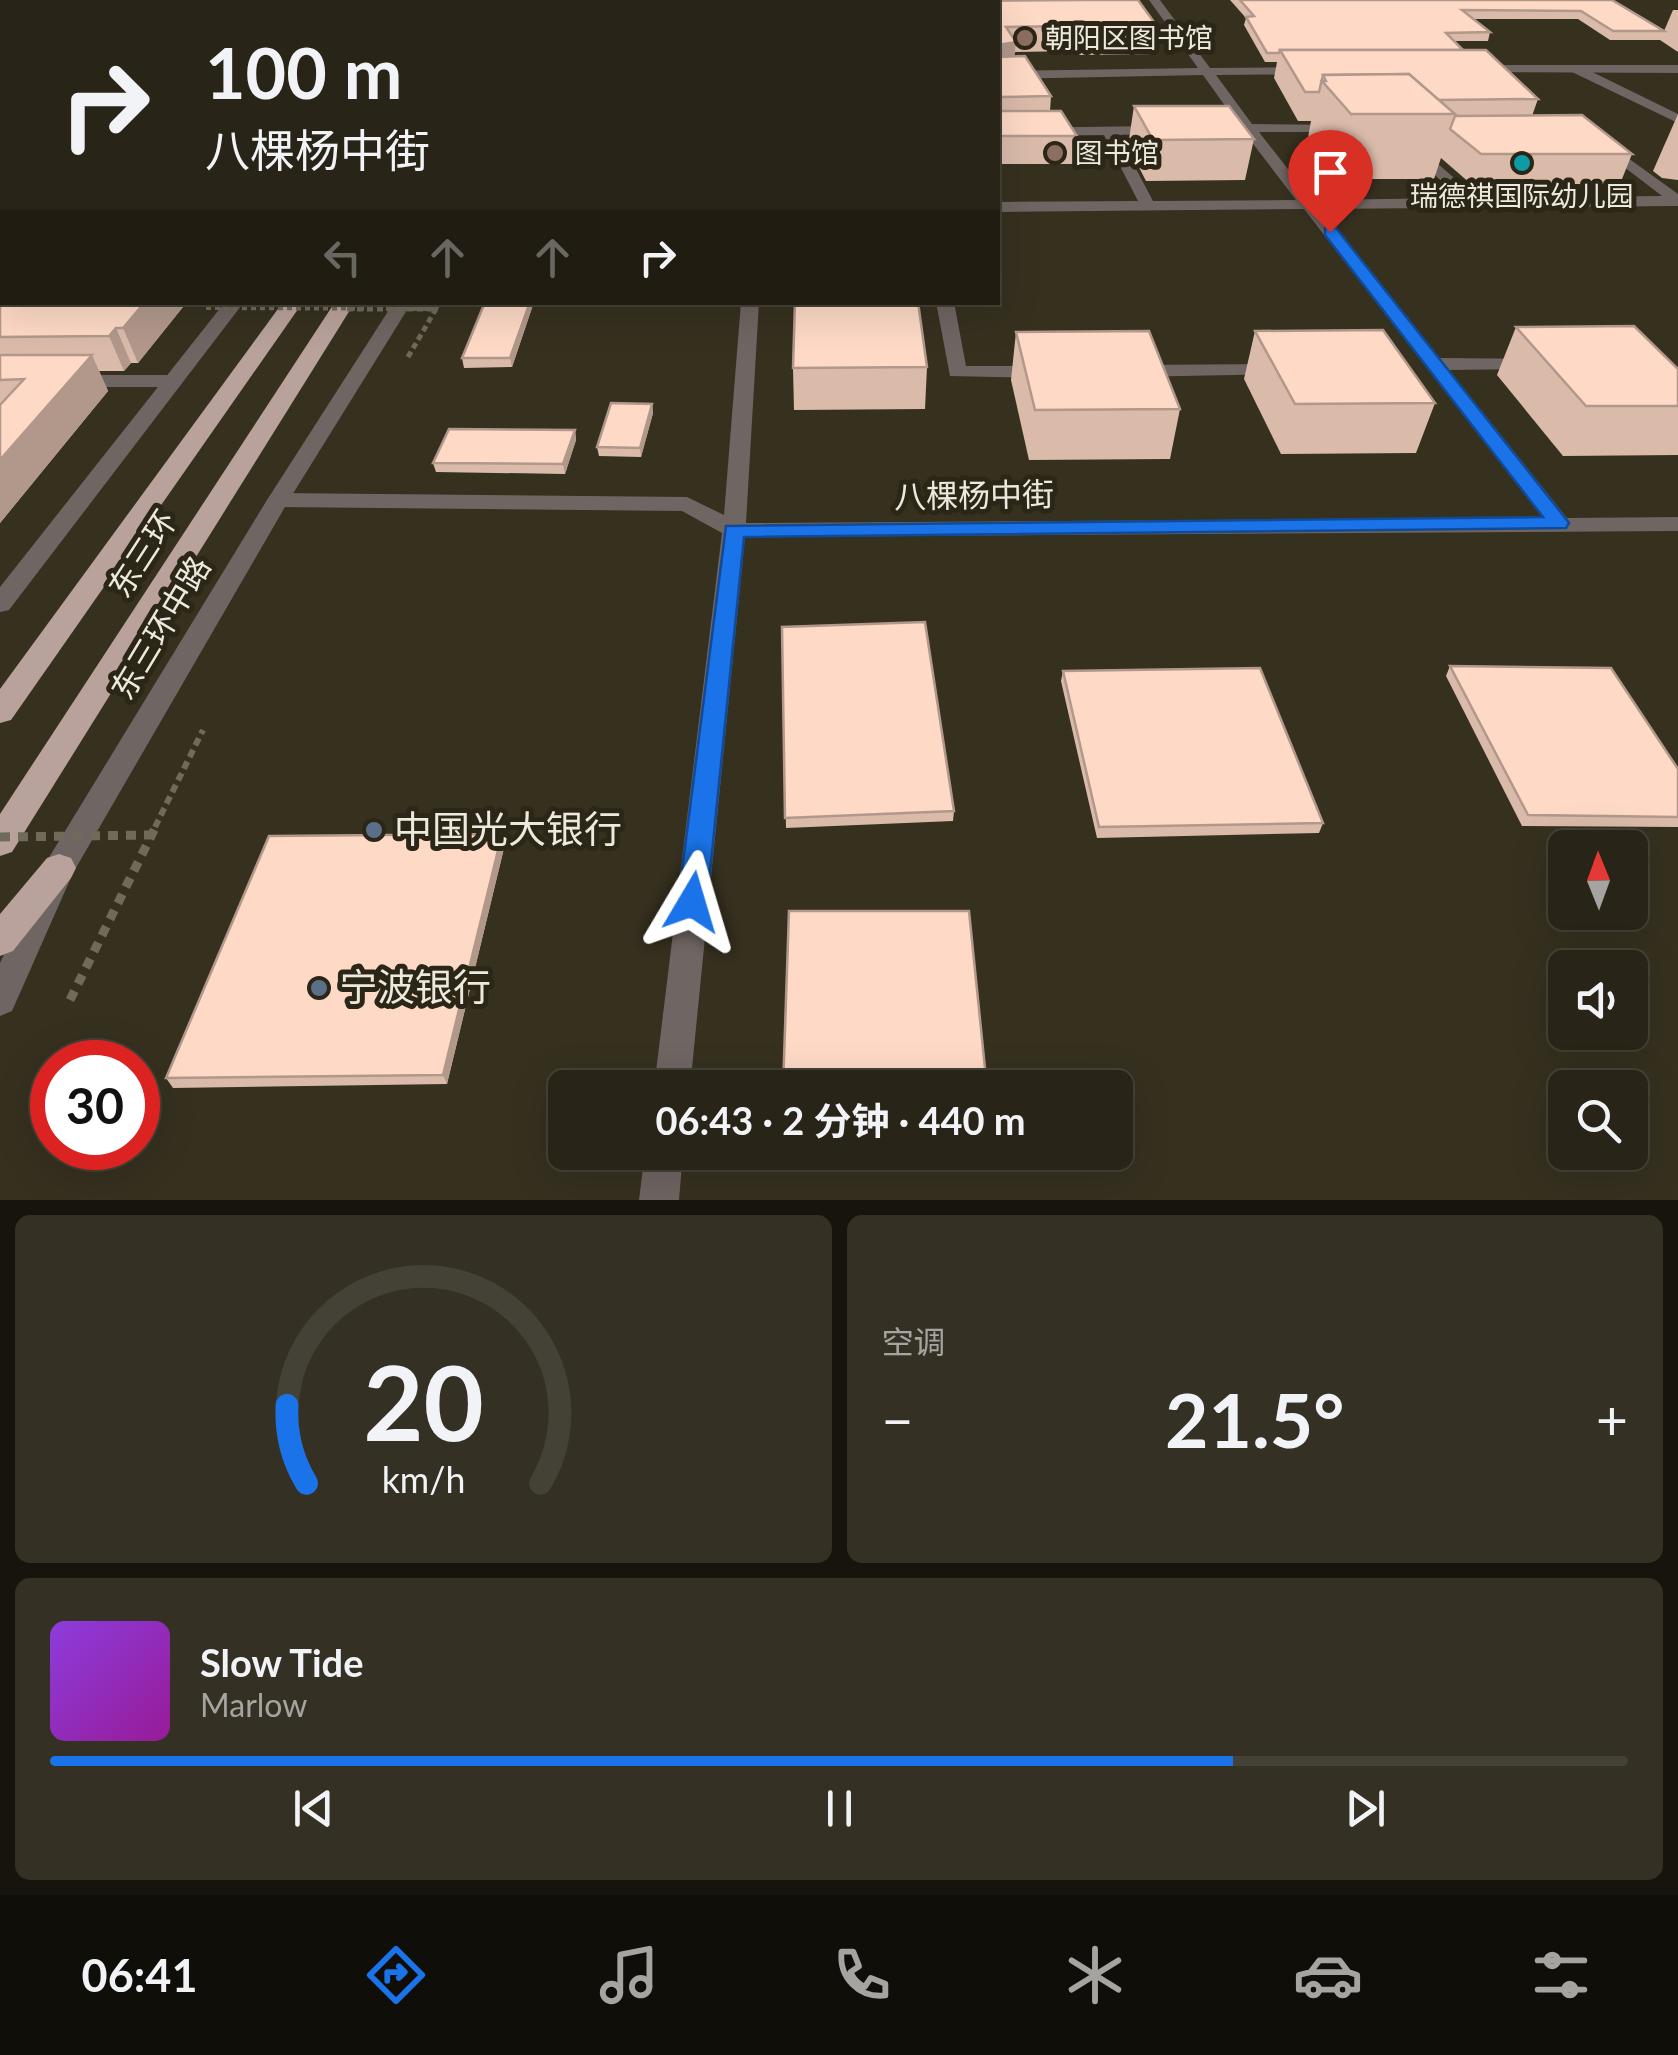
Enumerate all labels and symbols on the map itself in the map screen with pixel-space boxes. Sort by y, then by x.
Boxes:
place label: 朝阳区图书馆 [1045,20,1213,54]
marker: 朝阳区图书馆 [1014,27,1036,49]
pin [1288,130,1373,233]
place label: 图书馆 [1075,135,1159,169]
marker: 图书馆 [1044,142,1066,164]
marker: 瑞德祺国际幼儿园 [1511,152,1533,174]
place label: 瑞德祺国际幼儿园 [1410,178,1634,212]
street label: 八棵杨中街 [894,474,1054,515]
street label: 东三环 [99,502,184,604]
street label: 东三环中路 [102,549,218,706]
place label: 中国光大银行 [394,805,622,851]
marker: 中国光大银行 [363,819,385,841]
north arrow [1548,830,1648,930]
position arrow [640,850,744,954]
place label: 宁波银行 [339,963,491,1009]
marker: 宁波银行 [308,977,330,999]
speed limit sign: 30 [30,1040,160,1170]

